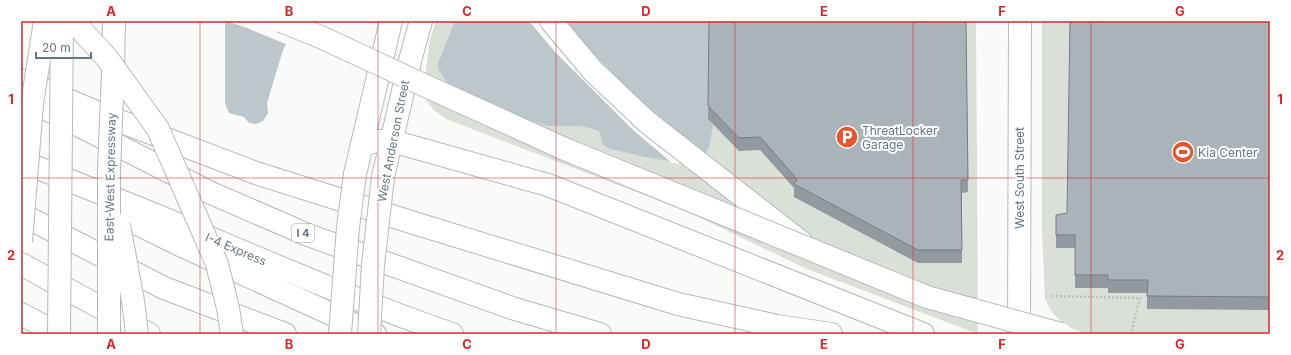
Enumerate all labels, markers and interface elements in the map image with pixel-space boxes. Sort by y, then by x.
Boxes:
text: A [106,3,116,19]
text: B [285,3,294,19]
text: C [462,3,472,19]
text: D [641,3,651,19]
text: E [820,3,828,19]
text: F [998,3,1006,19]
text: G [1175,3,1185,19]
scale bar [36,34,91,60]
text: 20 m [42,40,71,55]
street label: West Anderson Street [374,79,412,203]
text: 1 [8,91,14,107]
text: 1 [1277,91,1283,107]
street label: East-West Expressway [101,112,119,242]
place label: ThreatLocker Garage [862,123,938,152]
parking icon: ThreatLocker Garage [834,124,860,150]
street label: West South Street [1012,127,1027,229]
sports icon: Kia Center [1170,139,1196,165]
place label: Kia Center [1198,145,1258,160]
road number: I 4 [292,224,314,242]
street label: I-4 Express [203,229,269,269]
text: 2 [7,247,15,263]
text: 2 [1276,247,1284,263]
text: A [106,336,116,352]
text: B [285,336,294,352]
text: C [462,336,472,352]
text: D [641,336,651,352]
text: E [820,336,828,352]
text: F [998,336,1006,352]
text: G [1175,336,1185,352]

